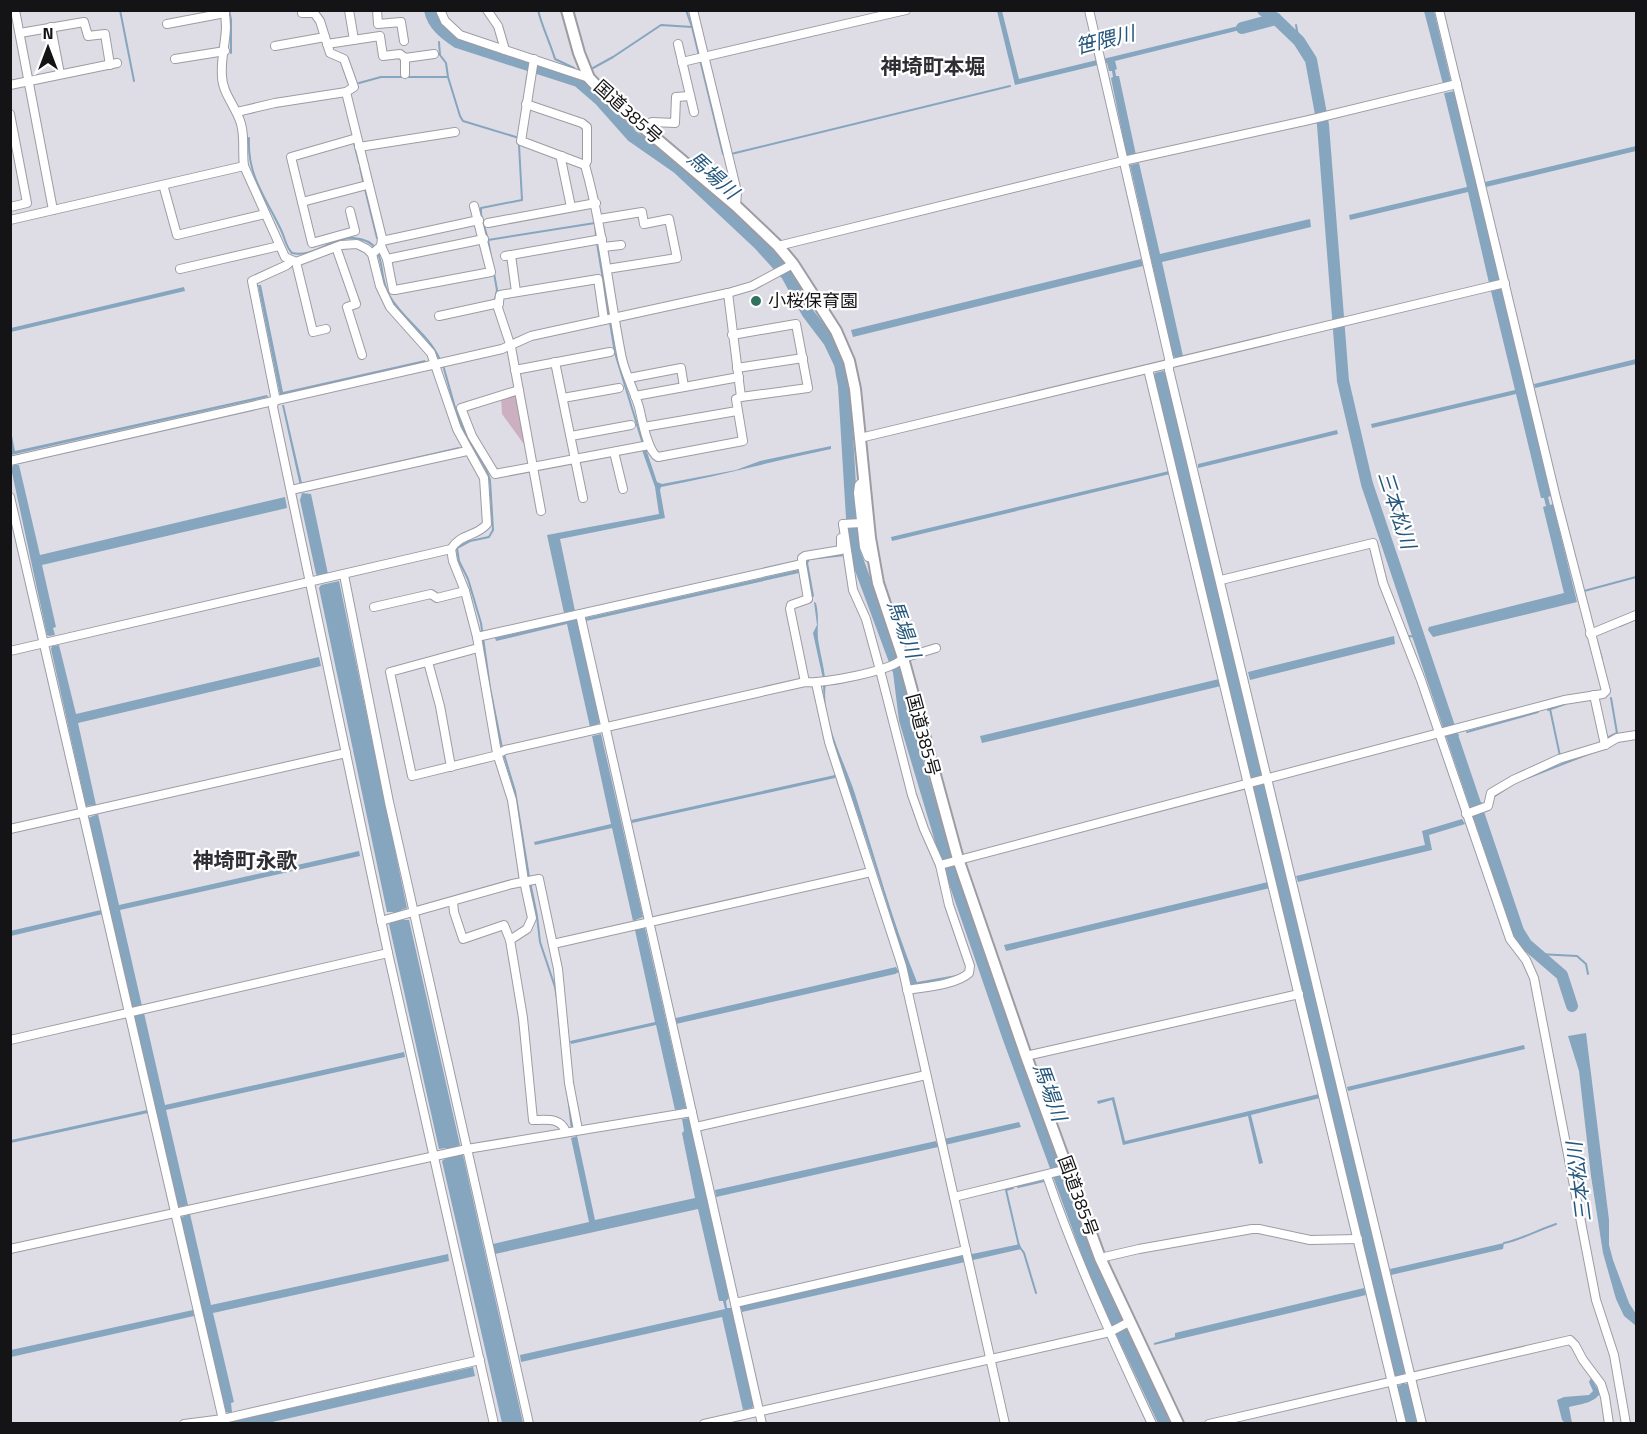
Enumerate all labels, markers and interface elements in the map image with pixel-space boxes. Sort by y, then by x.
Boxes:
water label: 笹隈川 [1072,17,1140,62]
north arrow [18,18,78,78]
text: N [42,21,54,45]
district label: 神埼町本堀 [881,50,986,82]
street label: 国道385号 [588,73,669,150]
water label: 馬場川 [681,143,747,208]
place label: 小桜保育園 [768,287,858,314]
marker: 小桜保育園 [749,294,763,308]
water label: 三本松川 [1370,467,1425,555]
water label: 馬場川 [880,595,930,664]
street label: 国道385号 [900,691,947,779]
district label: 神埼町永歌 [193,844,298,876]
water label: 馬場川 [1026,1058,1076,1127]
water label: 三本松川 [1558,1138,1599,1224]
street label: 国道385号 [1051,1152,1106,1240]

